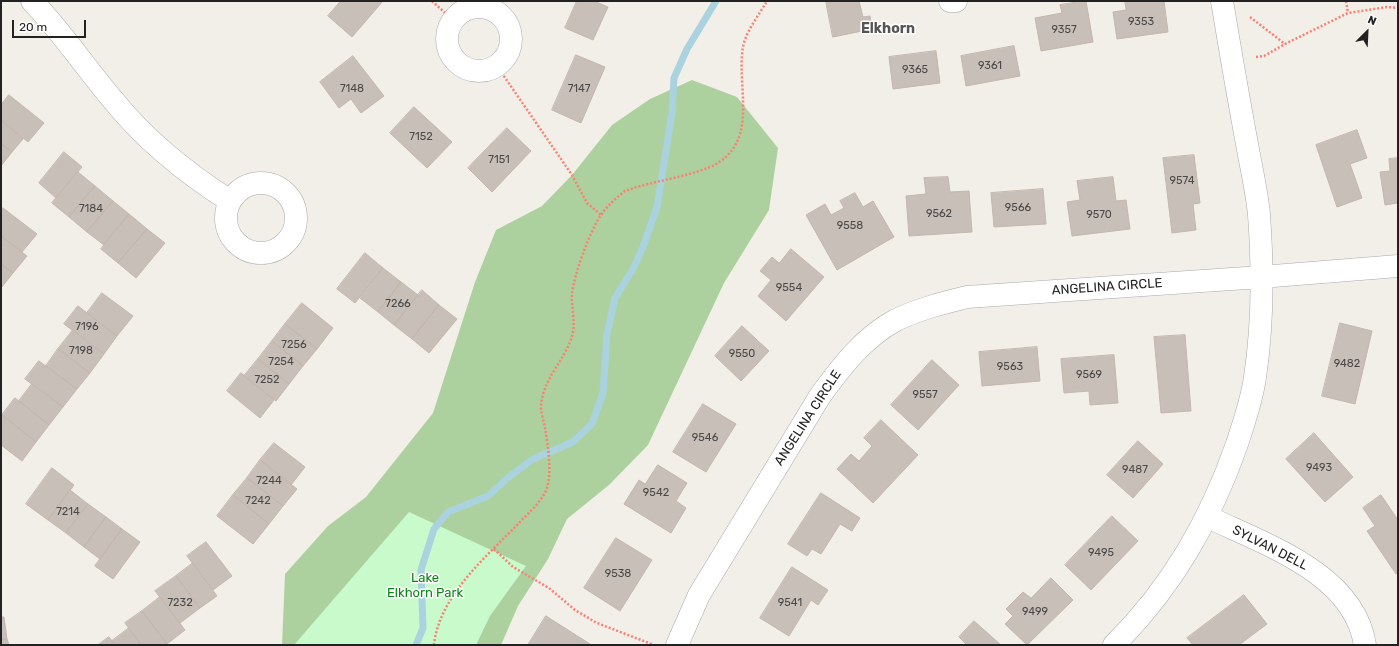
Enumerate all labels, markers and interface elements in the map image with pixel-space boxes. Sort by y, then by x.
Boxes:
scale bar [14,12,88,38]
north arrow [1347,12,1387,52]
text: N [1366,13,1378,28]
house number: 9353 [1128,15,1154,29]
text: 20 m [19,20,47,34]
district label: Elkhorn [861,21,915,37]
house number: 9357 [1051,23,1077,37]
house number: 9361 [978,59,1002,73]
house number: 9365 [902,63,928,77]
house number: 7148 [340,82,364,96]
house number: 7147 [568,82,590,96]
house number: 7152 [409,130,433,144]
house number: 7151 [488,153,510,167]
house number: 9574 [1169,174,1195,188]
house number: 9566 [1005,201,1031,215]
house number: 7184 [79,202,103,216]
house number: 9562 [926,207,952,221]
house number: 9570 [1086,208,1112,222]
house number: 9558 [837,219,863,233]
street label: ANGELINA CIRCLE [1051,275,1163,299]
house number: 9554 [776,281,802,295]
house number: 7266 [385,297,411,311]
house number: 7196 [75,320,99,334]
house number: 7256 [281,338,307,352]
house number: 7198 [69,344,93,358]
house number: 9550 [729,347,755,361]
house number: 7254 [268,355,294,369]
house number: 9482 [1334,357,1360,371]
house number: 9563 [997,360,1023,374]
street label: ANGELINA CIRCLE [771,367,845,469]
house number: 9569 [1076,368,1102,382]
house number: 7252 [254,373,280,387]
house number: 9557 [912,388,938,402]
house number: 9546 [692,431,718,445]
house number: 9493 [1306,461,1332,475]
house number: 9487 [1122,463,1148,477]
house number: 7244 [256,474,282,488]
house number: 9542 [643,486,669,500]
house number: 7242 [245,494,271,508]
house number: 7214 [56,505,80,519]
street label: SYLVAN DELL [1230,522,1310,574]
house number: 9495 [1088,546,1114,560]
house number: 9538 [605,567,631,581]
park label: Lake Elkhorn Park [387,570,463,601]
house number: 7232 [167,596,193,610]
house number: 9541 [778,596,802,610]
house number: 9499 [1022,605,1048,619]

